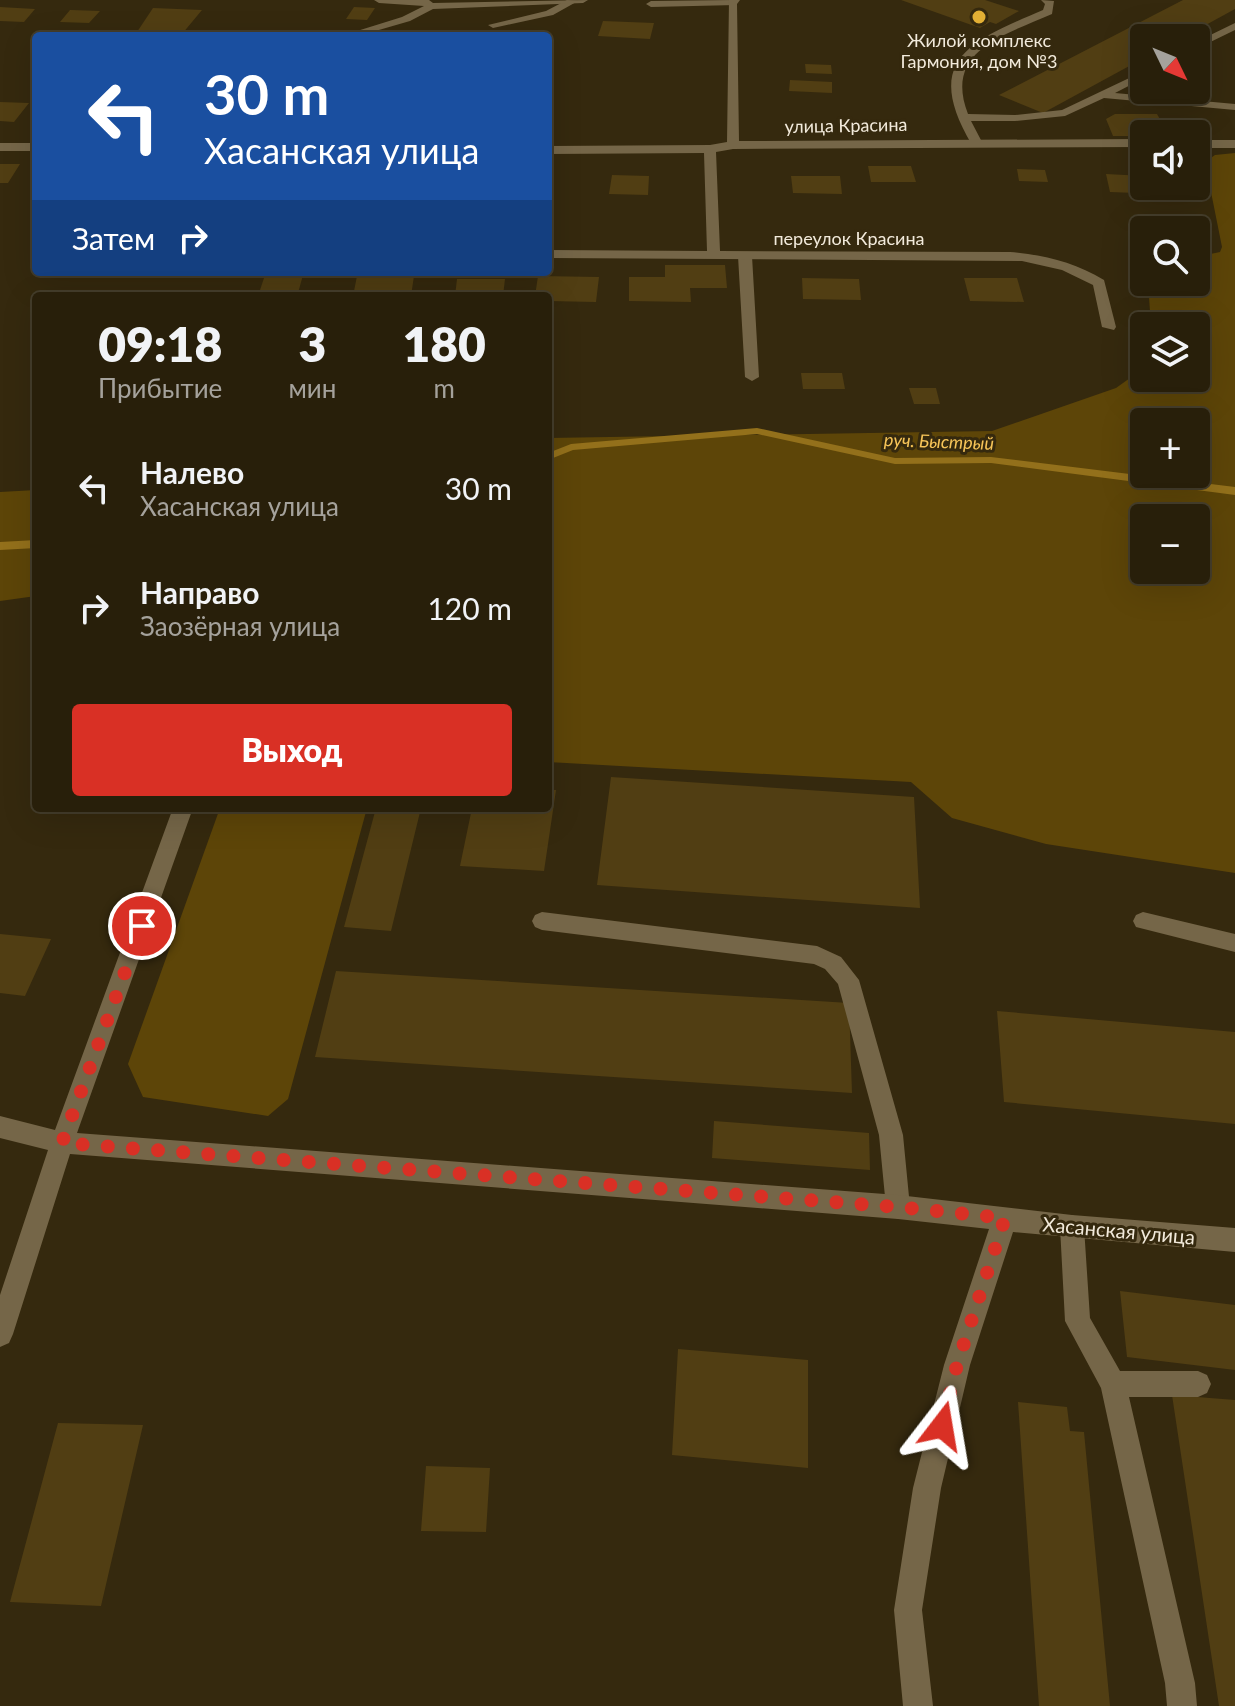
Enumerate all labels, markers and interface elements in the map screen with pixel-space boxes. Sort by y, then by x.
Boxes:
marker: Жилой комплекс Гармония, дом №3 [970,8,988,26]
north arrow [1130,24,1210,104]
map controls [1130,24,1210,584]
place label: Жилой комплекс Гармония, дом №3 [901,29,1057,72]
text: 30 m [204,60,329,127]
icon: left [72,64,176,168]
street label: улица Красина [784,113,908,137]
button: sound [1130,120,1210,200]
text: Хасанская улица [204,128,479,172]
icon: right [171,216,215,260]
button: search [1130,216,1210,296]
text: Затем [72,220,155,256]
street label: переулок Красина [773,227,925,249]
button: layers [1130,312,1210,392]
text: 09:18 [98,315,222,372]
text: 3 [298,315,326,372]
text: 180 [402,315,486,372]
text: Прибытие [98,372,222,404]
text: мин [288,372,336,404]
text: m [433,372,455,404]
button: + [1130,408,1210,488]
water label: руч. Быстрый [884,428,994,454]
text: Налево [140,454,244,490]
icon: left [72,466,116,510]
text: 30 m [445,470,512,506]
text: Хасанская улица [140,490,339,522]
button: − [1130,504,1210,584]
text: Направо [140,574,260,610]
icon: right [72,586,116,630]
text: 120 m [427,590,512,626]
text: Заозёрная улица [140,610,340,642]
button: Выход [72,704,512,796]
pin [108,892,176,960]
icon: arrive [120,904,164,948]
street label: Хасанская улица [1042,1211,1196,1249]
position arrow [900,1384,984,1468]

